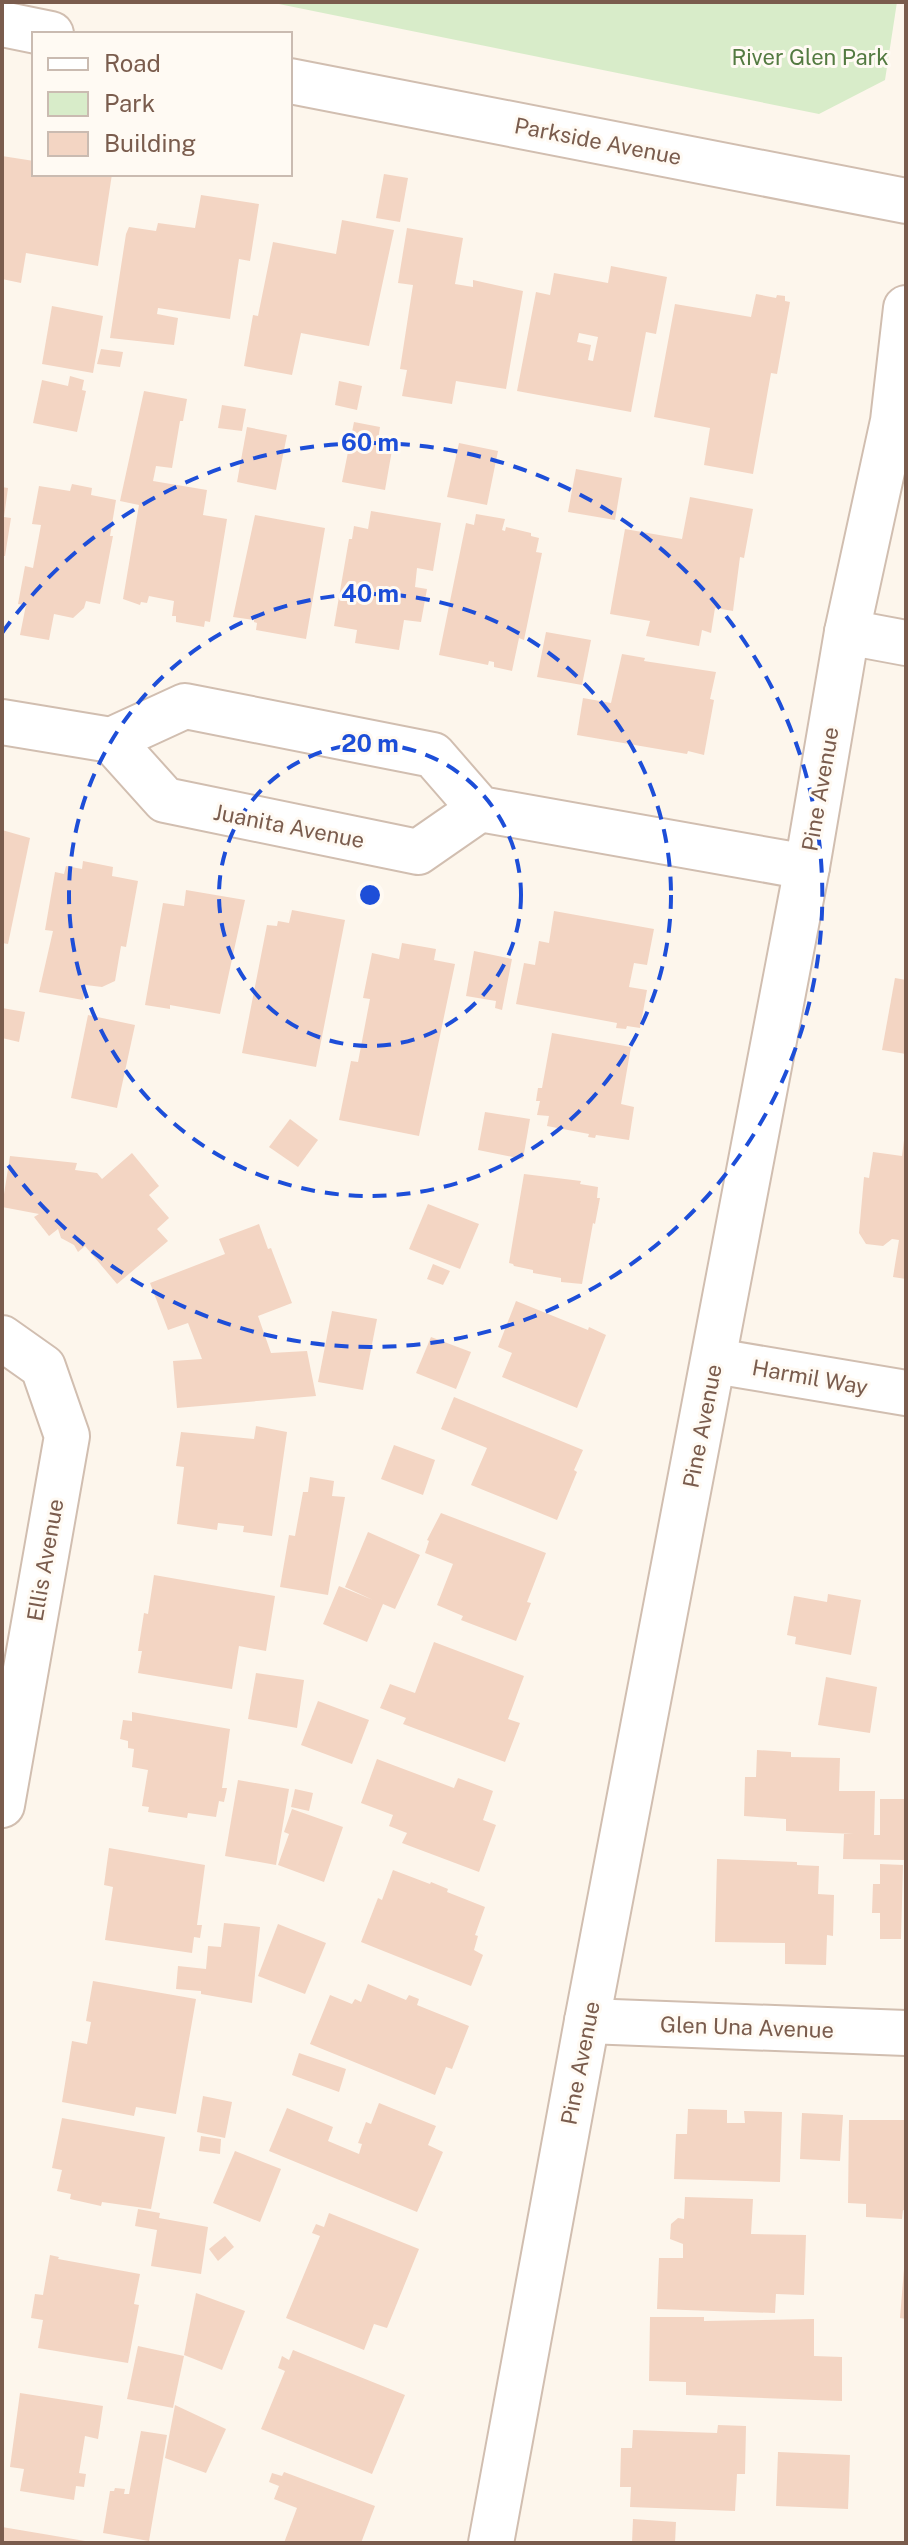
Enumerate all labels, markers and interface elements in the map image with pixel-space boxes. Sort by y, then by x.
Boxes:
legend [32,32,292,176]
park label: River Glen Park [731,44,889,70]
text: Road [104,49,161,77]
text: Park [104,89,155,117]
street label: Parkside Avenue [512,112,684,170]
text: Building [104,129,196,157]
text: 60 m [341,428,399,456]
text: 40 m [341,579,399,607]
street label: Pine Avenue [796,725,844,853]
text: 20 m [341,729,399,757]
street label: Juanita Avenue [211,799,367,853]
centre of rings [356,881,384,909]
street label: Harmil Way [750,1354,870,1400]
street label: Pine Avenue [677,1362,727,1490]
street label: Ellis Avenue [21,1497,69,1623]
street label: Pine Avenue [555,1999,605,2127]
street label: Glen Una Avenue [660,2011,834,2043]

